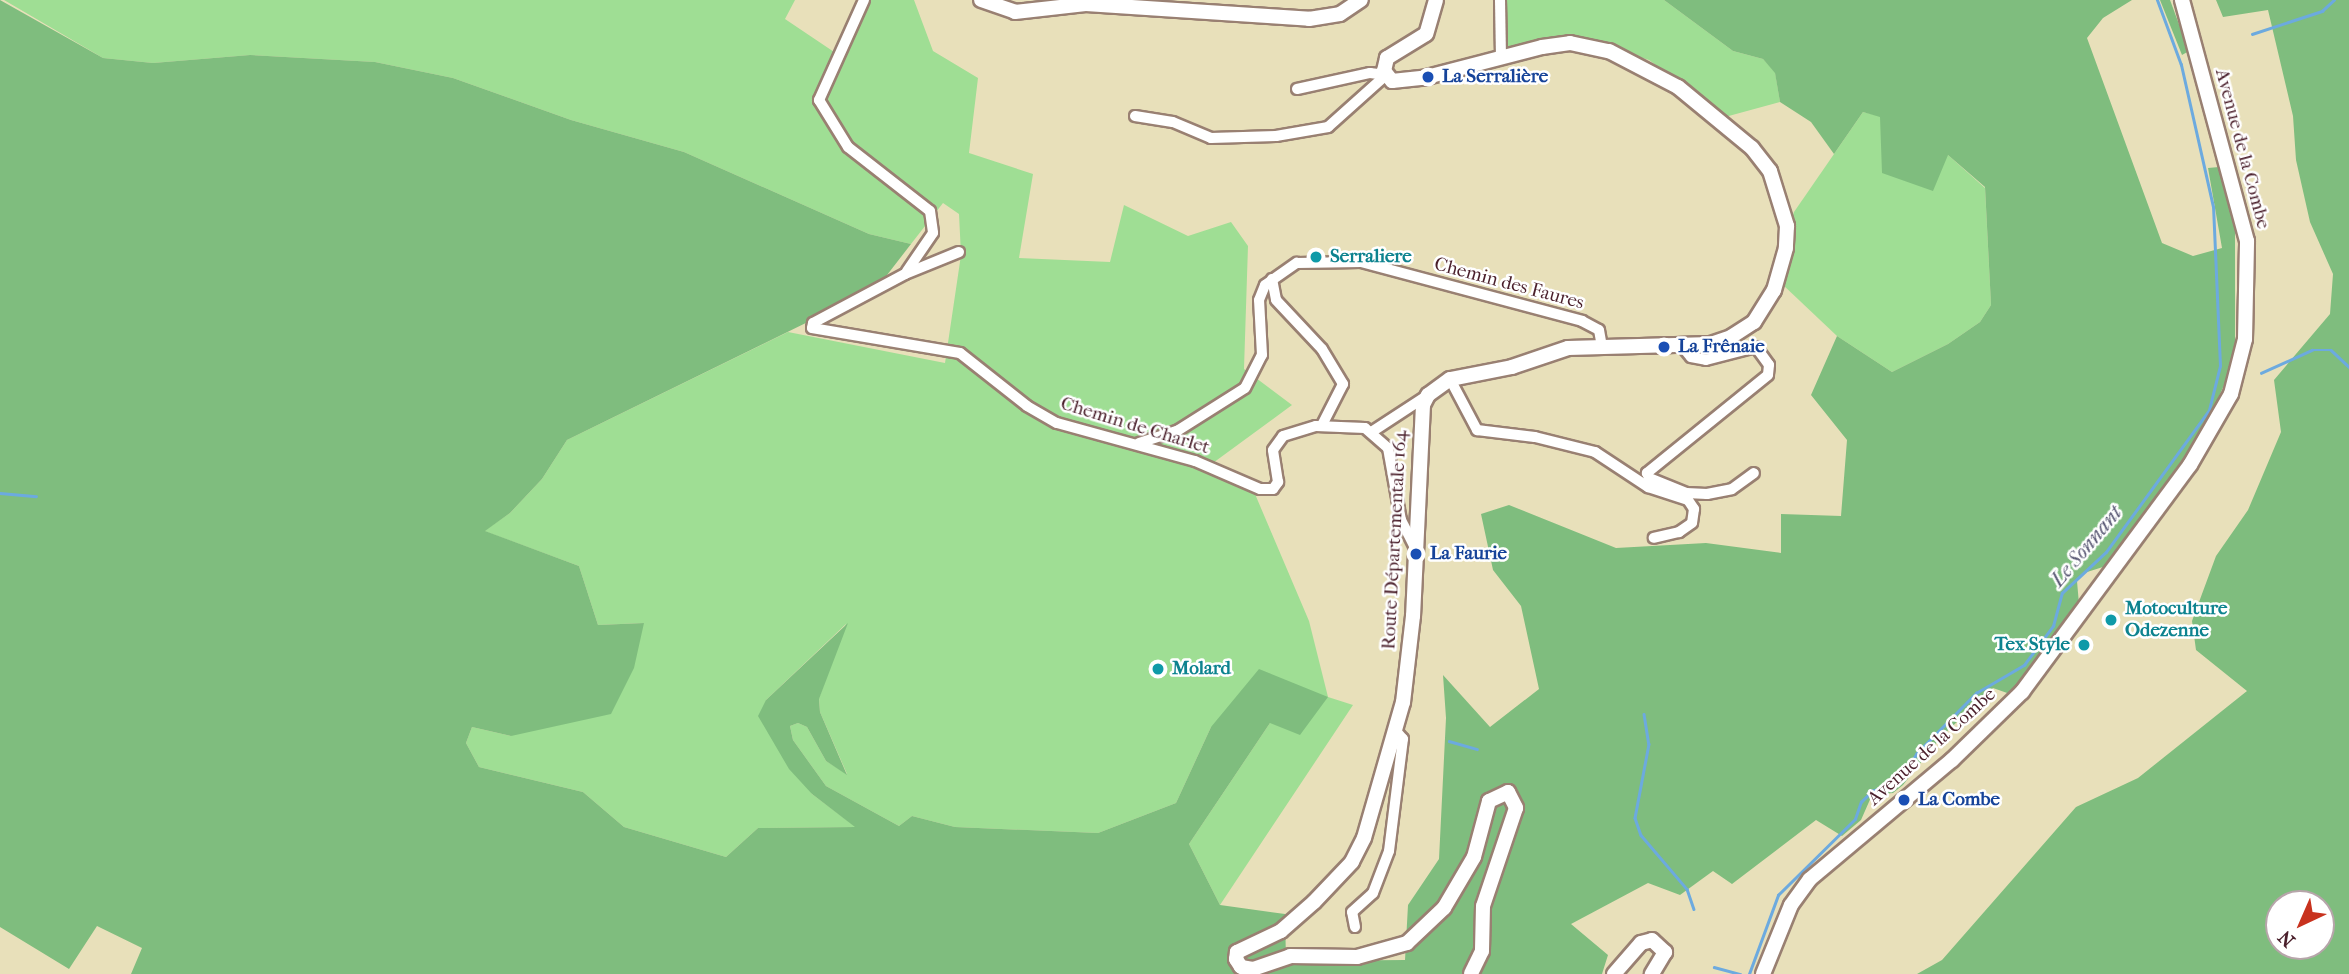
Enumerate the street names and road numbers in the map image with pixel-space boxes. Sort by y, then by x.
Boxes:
street label: Avenue de la Combe [2210,66,2274,232]
street label: Chemin des Faures [1432,253,1586,315]
street label: Chemin de Charlet [1058,392,1212,460]
street label: Route Départementale 164 [1378,430,1412,650]
street label: Avenue de la Combe [1863,683,2001,811]

